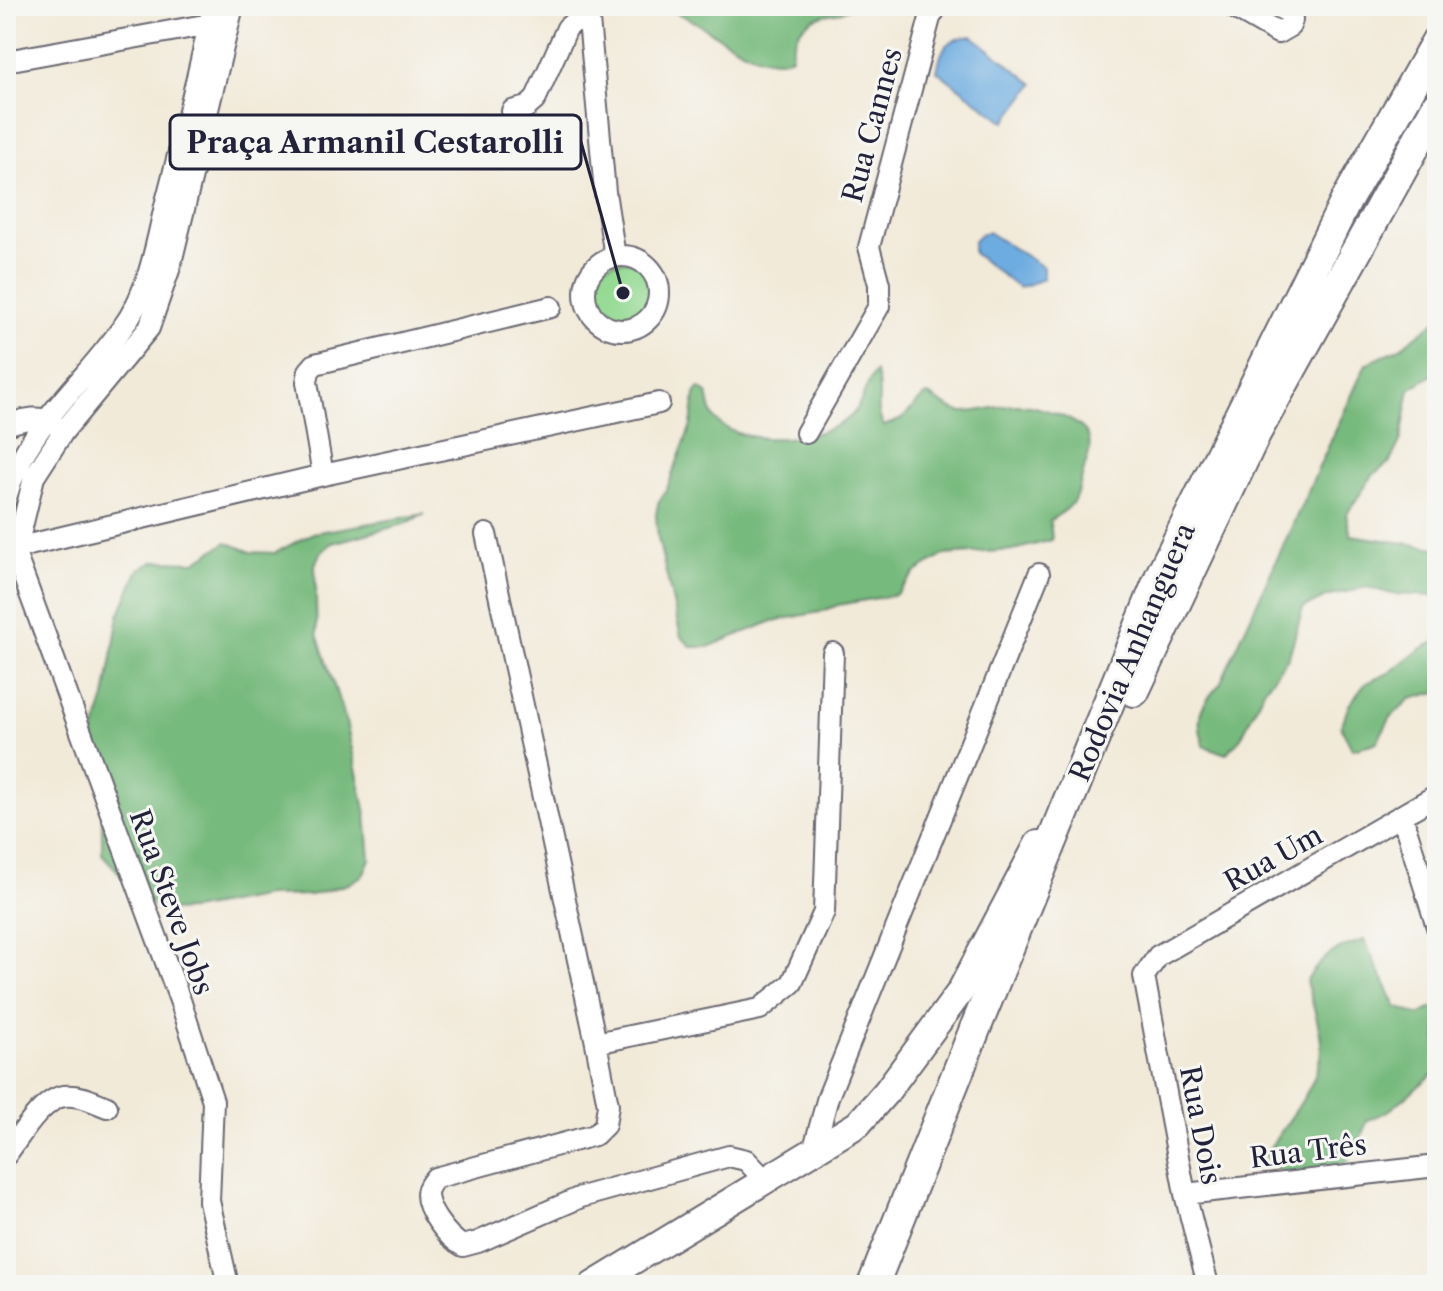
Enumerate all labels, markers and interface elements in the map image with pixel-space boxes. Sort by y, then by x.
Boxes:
street label: Rua Cannes [835,44,909,206]
callout: Praça Armanil Cestarolli [170,115,581,169]
text: Praça Armanil Cestarolli [186,124,564,161]
street label: Rodovia Anhanguera [1062,517,1202,786]
street label: Rua Steve Jobs [123,805,221,999]
street label: Rua Um [1218,817,1328,899]
street label: Rua Dois [1173,1063,1229,1187]
street label: Rua Três [1248,1127,1368,1175]

